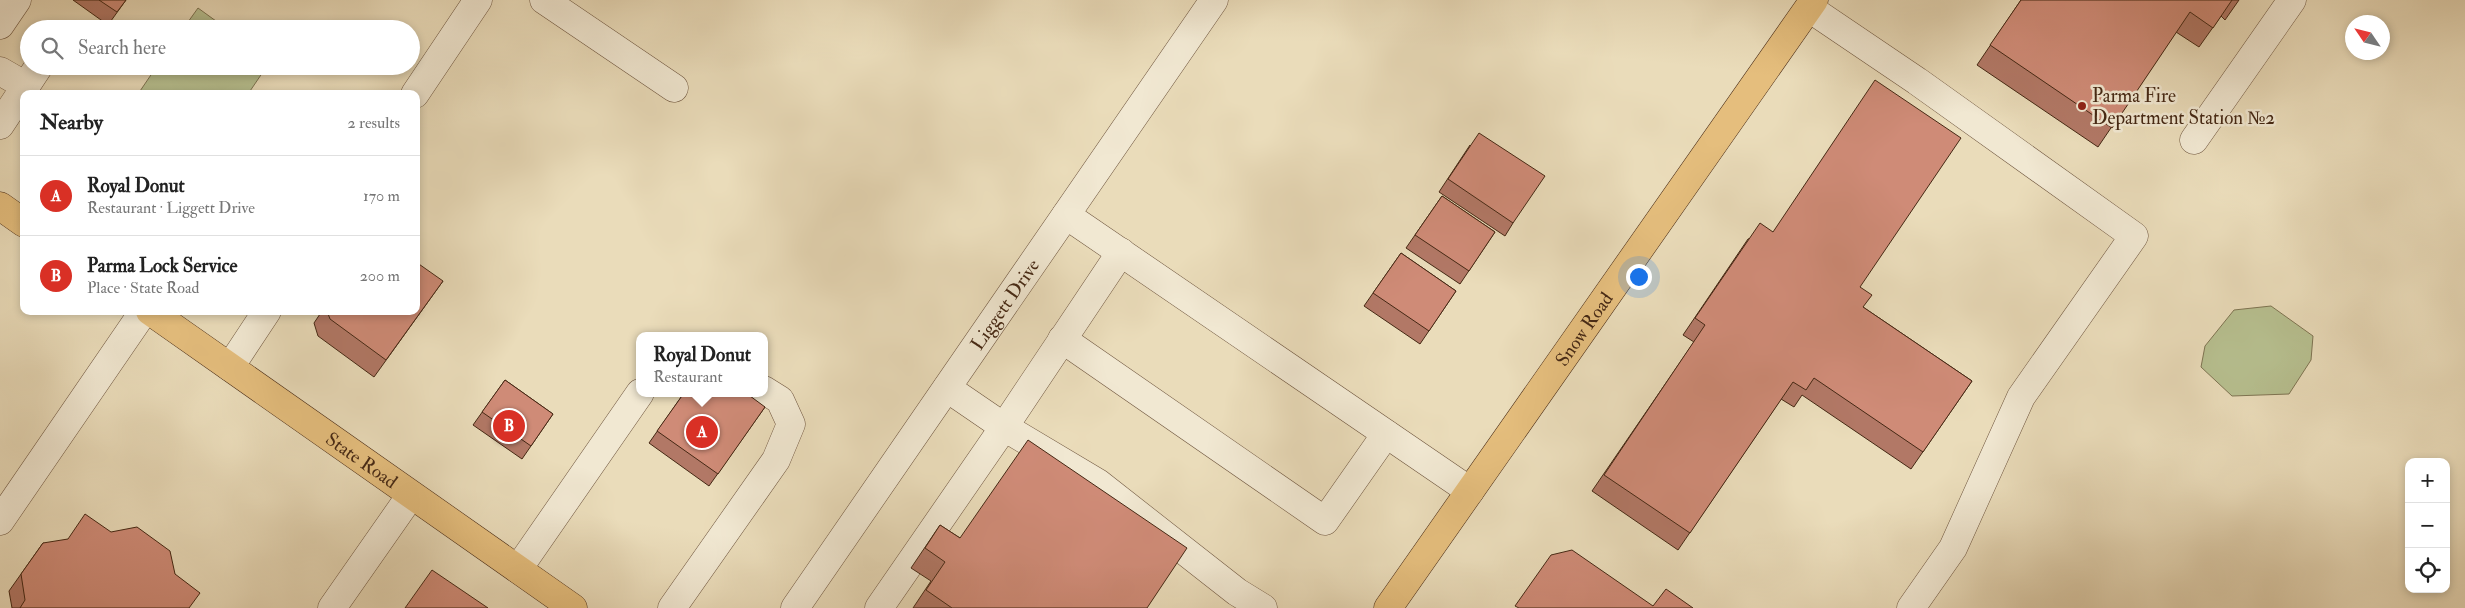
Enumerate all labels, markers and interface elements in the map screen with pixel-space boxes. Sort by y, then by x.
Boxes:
north arrow [2345,15,2390,60]
search box [20,20,420,75]
icon: search [38,34,66,62]
text: Search here [78,36,166,60]
place label: Parma Fire Department Station №2 [2092,84,2275,131]
marker: Parma Fire Department Station №2 [2076,100,2088,112]
text: Nearby [40,109,103,136]
text: 2 results [347,113,400,133]
text: Royal Donut [87,174,185,198]
text: A [51,186,61,206]
text: 170 m [363,186,400,206]
text: Restaurant · Liggett Drive [87,198,255,218]
text: Parma Lock Service [87,254,237,278]
street label: Liggett Drive [965,254,1045,355]
your location [1626,264,1652,290]
text: B [51,266,61,286]
text: 200 m [360,266,400,286]
text: Place · State Road [87,278,199,298]
street label: Snow Road [1550,287,1619,371]
popup [636,332,768,397]
text: Royal Donut [653,343,751,367]
text: Restaurant [653,367,723,387]
pin: B [493,407,525,445]
pin: A [686,413,718,451]
street label: State Road [321,427,403,495]
map controls [2405,458,2450,593]
button: + [2405,458,2450,503]
button: − [2405,503,2450,548]
button: locate [2405,548,2450,593]

